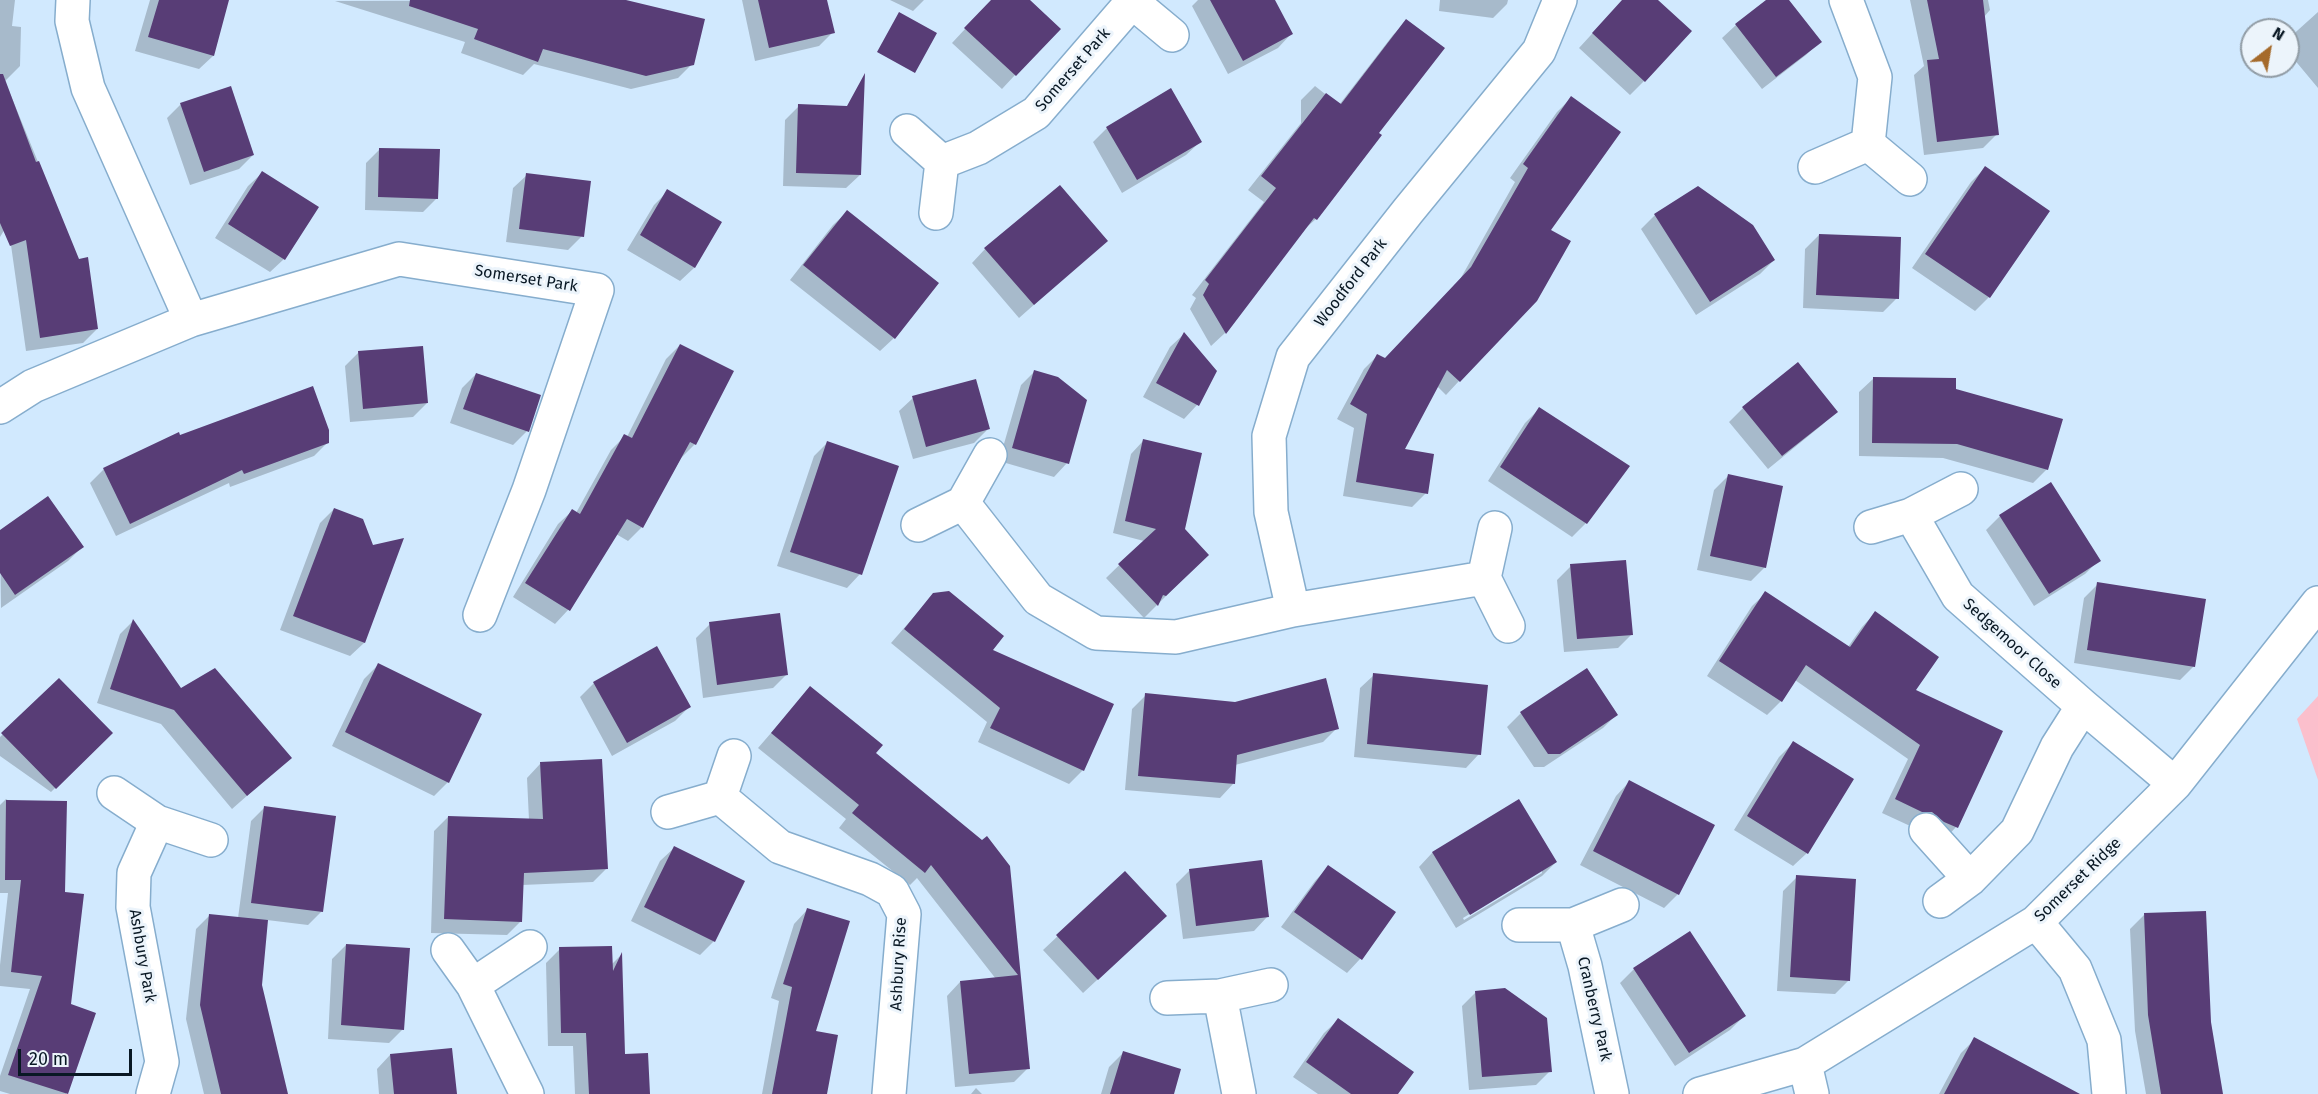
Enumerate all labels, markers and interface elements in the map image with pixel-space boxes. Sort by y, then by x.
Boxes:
north arrow [2240,18,2300,78]
text: N [2269,23,2288,45]
street label: Somerset Park [1032,24,1114,116]
street label: Woodford Park [1311,235,1391,331]
street label: Somerset Park [473,261,579,297]
street label: Sedgemoor Close [1959,595,2065,693]
street label: Somerset Ridge [2031,834,2125,926]
street label: Ashbury Park [124,908,160,1004]
street label: Ashbury Rise [887,917,911,1011]
street label: Cranberry Park [1573,955,1615,1063]
scale bar [21,1037,135,1075]
text: 20 m [29,1048,68,1070]

